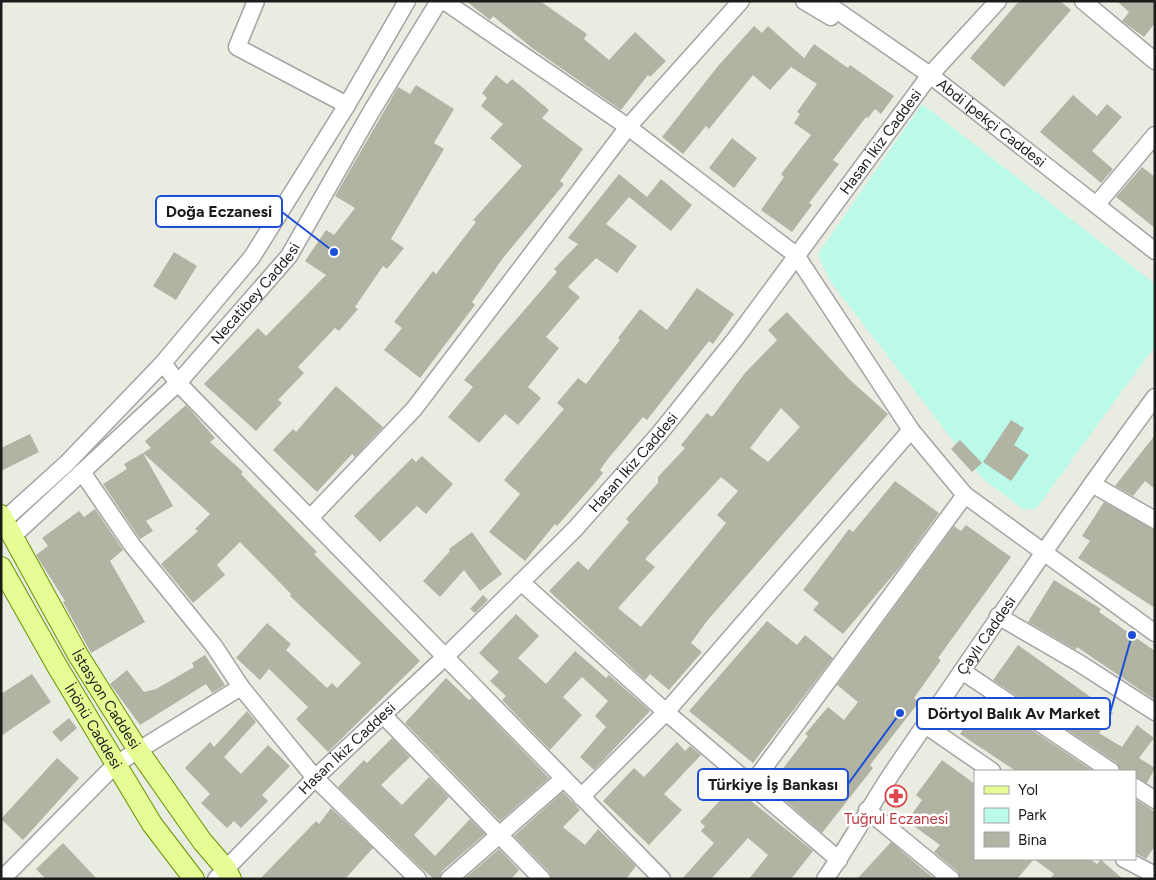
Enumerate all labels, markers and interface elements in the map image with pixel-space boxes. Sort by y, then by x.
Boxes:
street label: Abdi İpekçi Caddesi [933,75,1049,171]
street label: Hasan İkiz Caddesi [836,86,925,198]
callout: Doğa Eczanesi [156,196,282,227]
text: Doğa Eczanesi [166,202,272,221]
street label: Necatibey Caddesi [207,239,304,348]
street label: Hasan İkiz Caddesi [585,409,682,516]
street label: Çaylı Caddesi [953,593,1020,678]
street label: İstasyon Caddesi [68,646,144,752]
street label: İnönü Caddesi [61,680,126,772]
callout: Dörtyol Balık Av Market [917,698,1110,729]
street label: Hasan İkiz Caddesi [295,699,399,798]
text: Dörtyol Balık Av Market [927,704,1101,723]
callout: Türkiye İş Bankası [698,769,848,800]
legend [974,770,1136,860]
text: Türkiye İş Bankası [708,775,838,794]
text: Yol [1018,781,1038,799]
pharmacy icon: Tuğrul Eczanesi [884,784,908,808]
text: Park [1018,806,1047,824]
place label: Tuğrul Eczanesi [844,810,948,828]
text: Bina [1018,831,1047,849]

